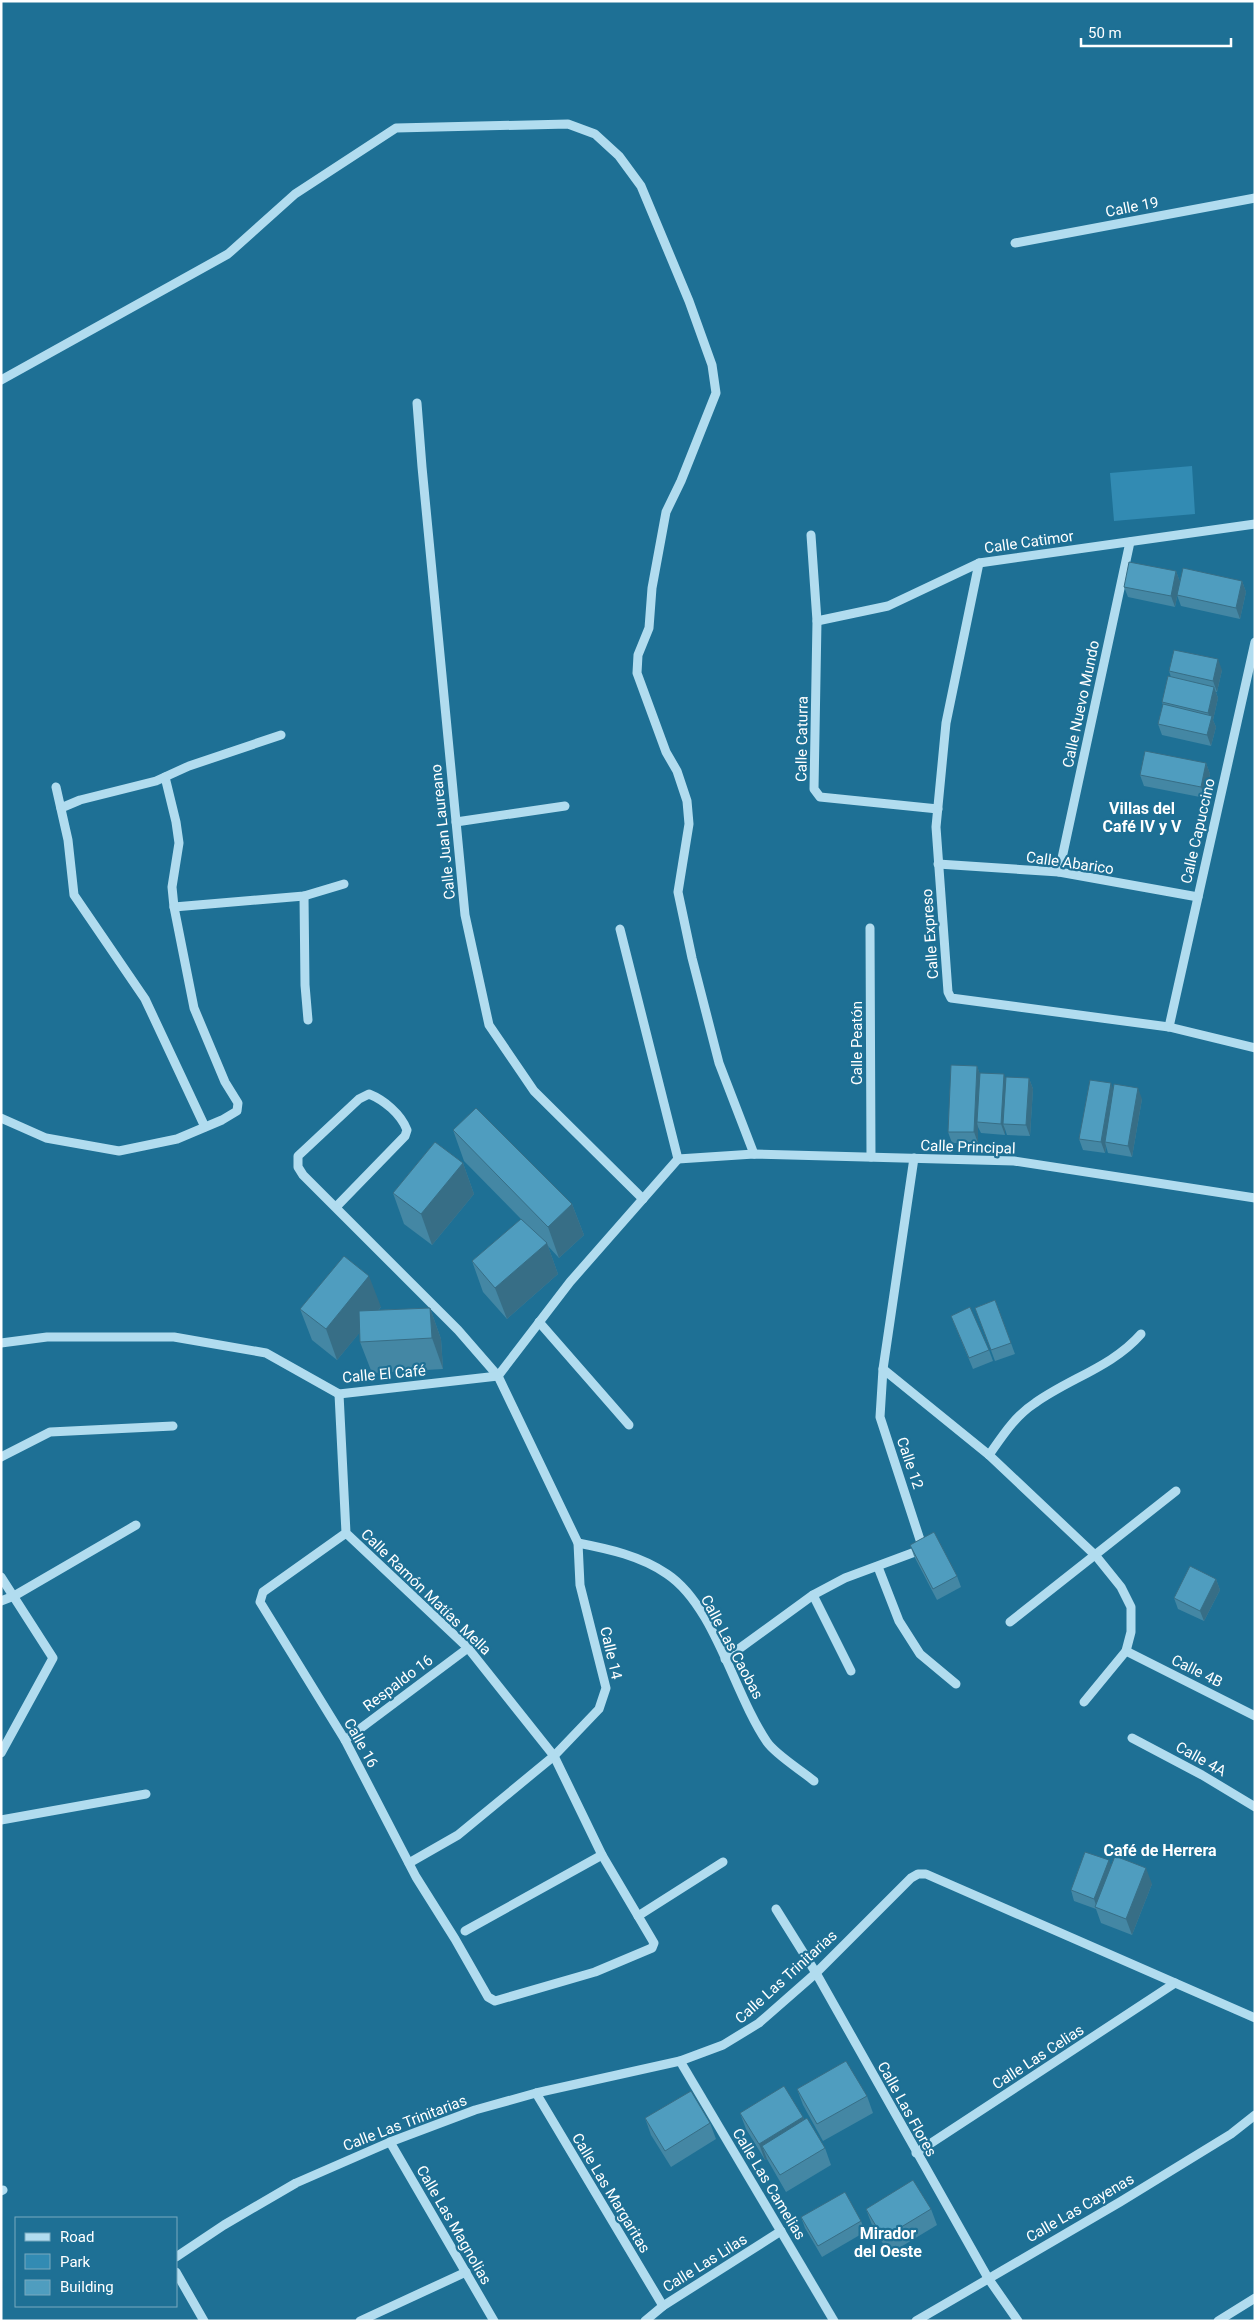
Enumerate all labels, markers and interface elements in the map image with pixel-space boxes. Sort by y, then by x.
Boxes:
scale bar [1081,15,1231,47]
text: 50 m [1088,24,1122,42]
street label: Calle 19 [1104,193,1160,221]
street label: Calle Catimor [983,527,1075,557]
street label: Calle Nuevo Mundo [1059,639,1103,769]
street label: Calle Caturra [792,696,812,782]
street label: Calle Juan Laureano [427,763,459,901]
street label: Calle Capuccino [1177,777,1219,885]
district label: Villas del Café IV y V [1103,799,1182,836]
street label: Calle Abarico [1025,848,1115,878]
street label: Calle Expreso [918,888,942,980]
street label: Calle Peatón [848,1001,866,1085]
street label: Calle Principal [920,1136,1016,1158]
street label: Calle El Café [342,1361,427,1387]
street label: Calle 12 [893,1435,927,1491]
street label: Calle Ramón Matías Mella [357,1525,495,1659]
street label: Calle Las Caobas [697,1592,767,1702]
street label: Calle 14 [596,1625,626,1682]
street label: Respaldo 16 [360,1651,436,1715]
street label: Calle 4B [1168,1651,1226,1691]
street label: Calle 16 [340,1715,382,1771]
street label: Calle 4A [1173,1738,1230,1780]
district label: Café de Herrera [1103,1841,1217,1860]
street label: Calle Las Trinitarias [731,1926,841,2028]
street label: Calle Las Celias [989,2021,1087,2093]
street label: Calle Las Flores [873,2058,941,2160]
street label: Calle Las Trinitarias [341,2091,469,2155]
street label: Calle Las Camelias [729,2125,809,2243]
street label: Calle Las Margaritas [568,2130,654,2256]
street label: Calle Las Magnolias [413,2162,495,2288]
street label: Calle Las Cayenas [1023,2170,1137,2246]
legend [15,2217,178,2307]
district label: Mirador del Oeste [854,2224,922,2261]
text: Road [60,2228,94,2246]
street label: Calle Las Lilas [660,2230,750,2296]
text: Park [60,2253,91,2271]
text: Building [60,2278,114,2296]

